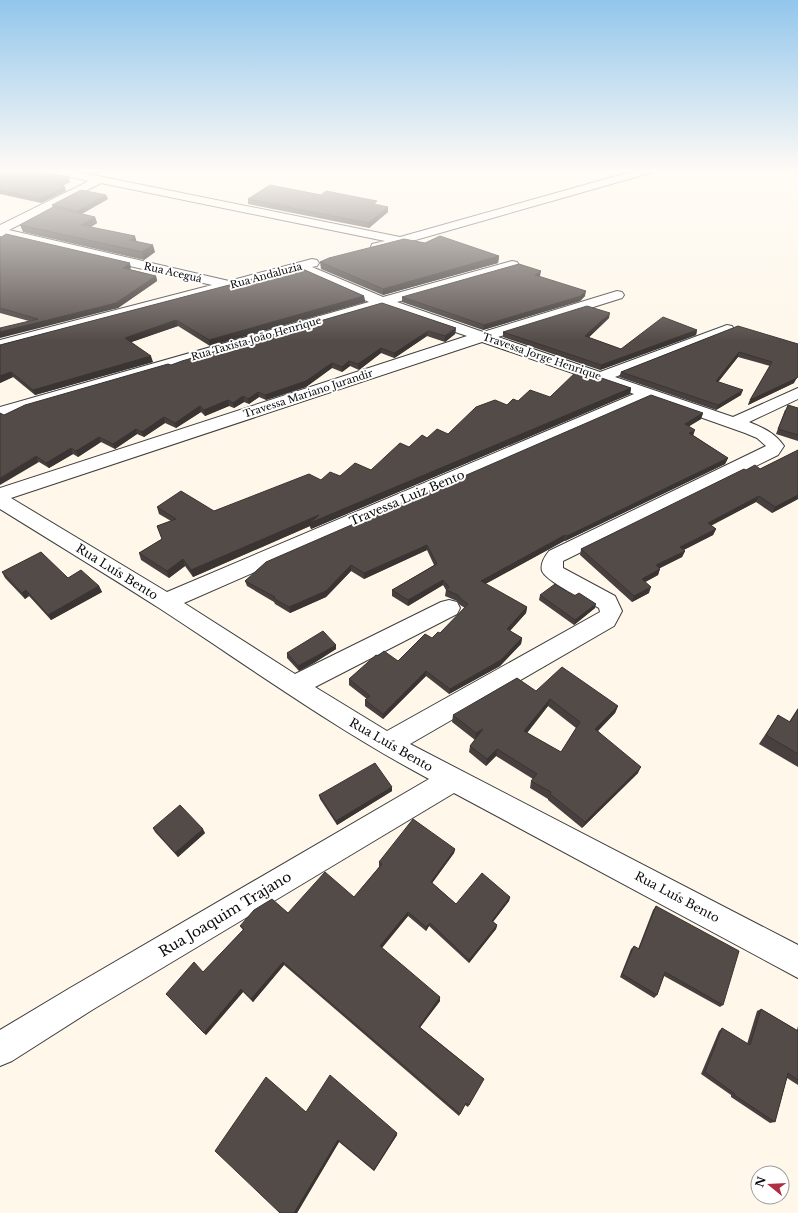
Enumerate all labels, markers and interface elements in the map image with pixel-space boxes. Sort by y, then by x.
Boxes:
street label: Rua Aceguá [142,259,204,286]
street label: Rua Andaluzia [229,260,304,291]
street label: Rua Taxista João Henrique [189,314,323,363]
street label: Travessa Jorge Henrique [481,330,603,383]
street label: Travessa Mariano Jurandir [242,366,375,421]
street label: Travessa Luiz Bento [347,466,467,529]
street label: Rua Luís Bento [73,540,161,603]
street label: Rua Luís Bento [347,715,436,775]
street label: Rua Joaquim Trajano [155,867,295,961]
street label: Rua Luís Bento [632,868,722,925]
north arrow [750,1165,790,1205]
text: N [752,1174,769,1189]

